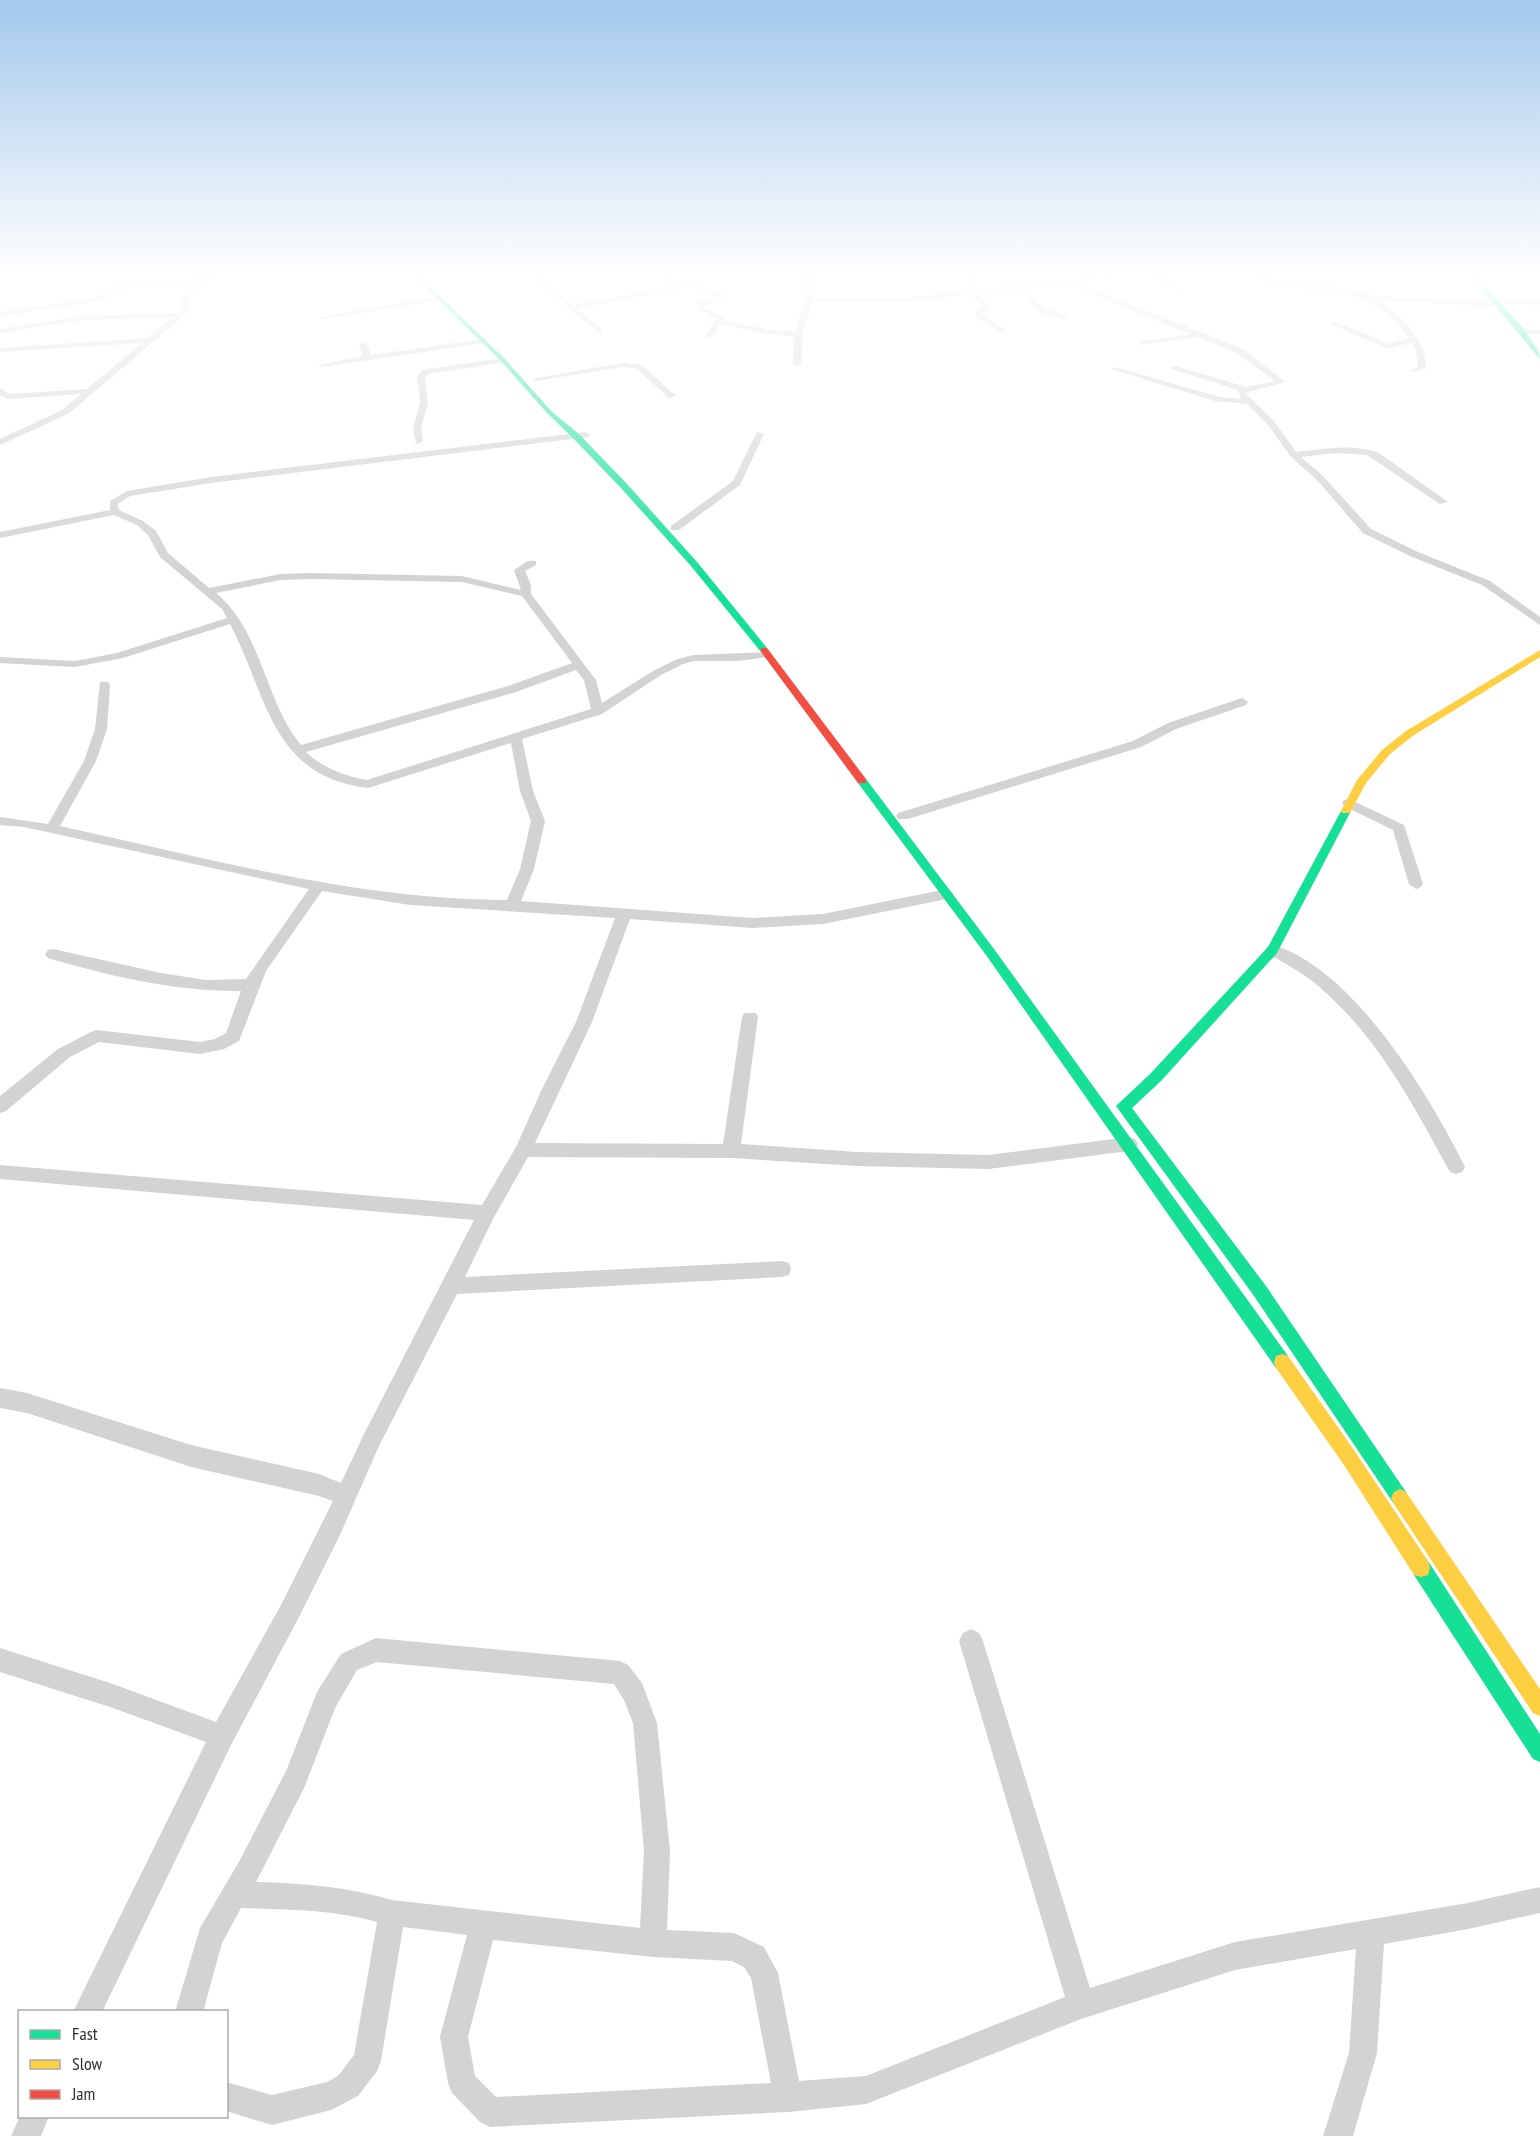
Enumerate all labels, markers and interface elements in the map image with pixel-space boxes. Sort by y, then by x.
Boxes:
legend [18,2010,228,2118]
text: Fast [72,2022,98,2045]
text: Slow [72,2052,103,2075]
text: Jam [71,2082,95,2105]

